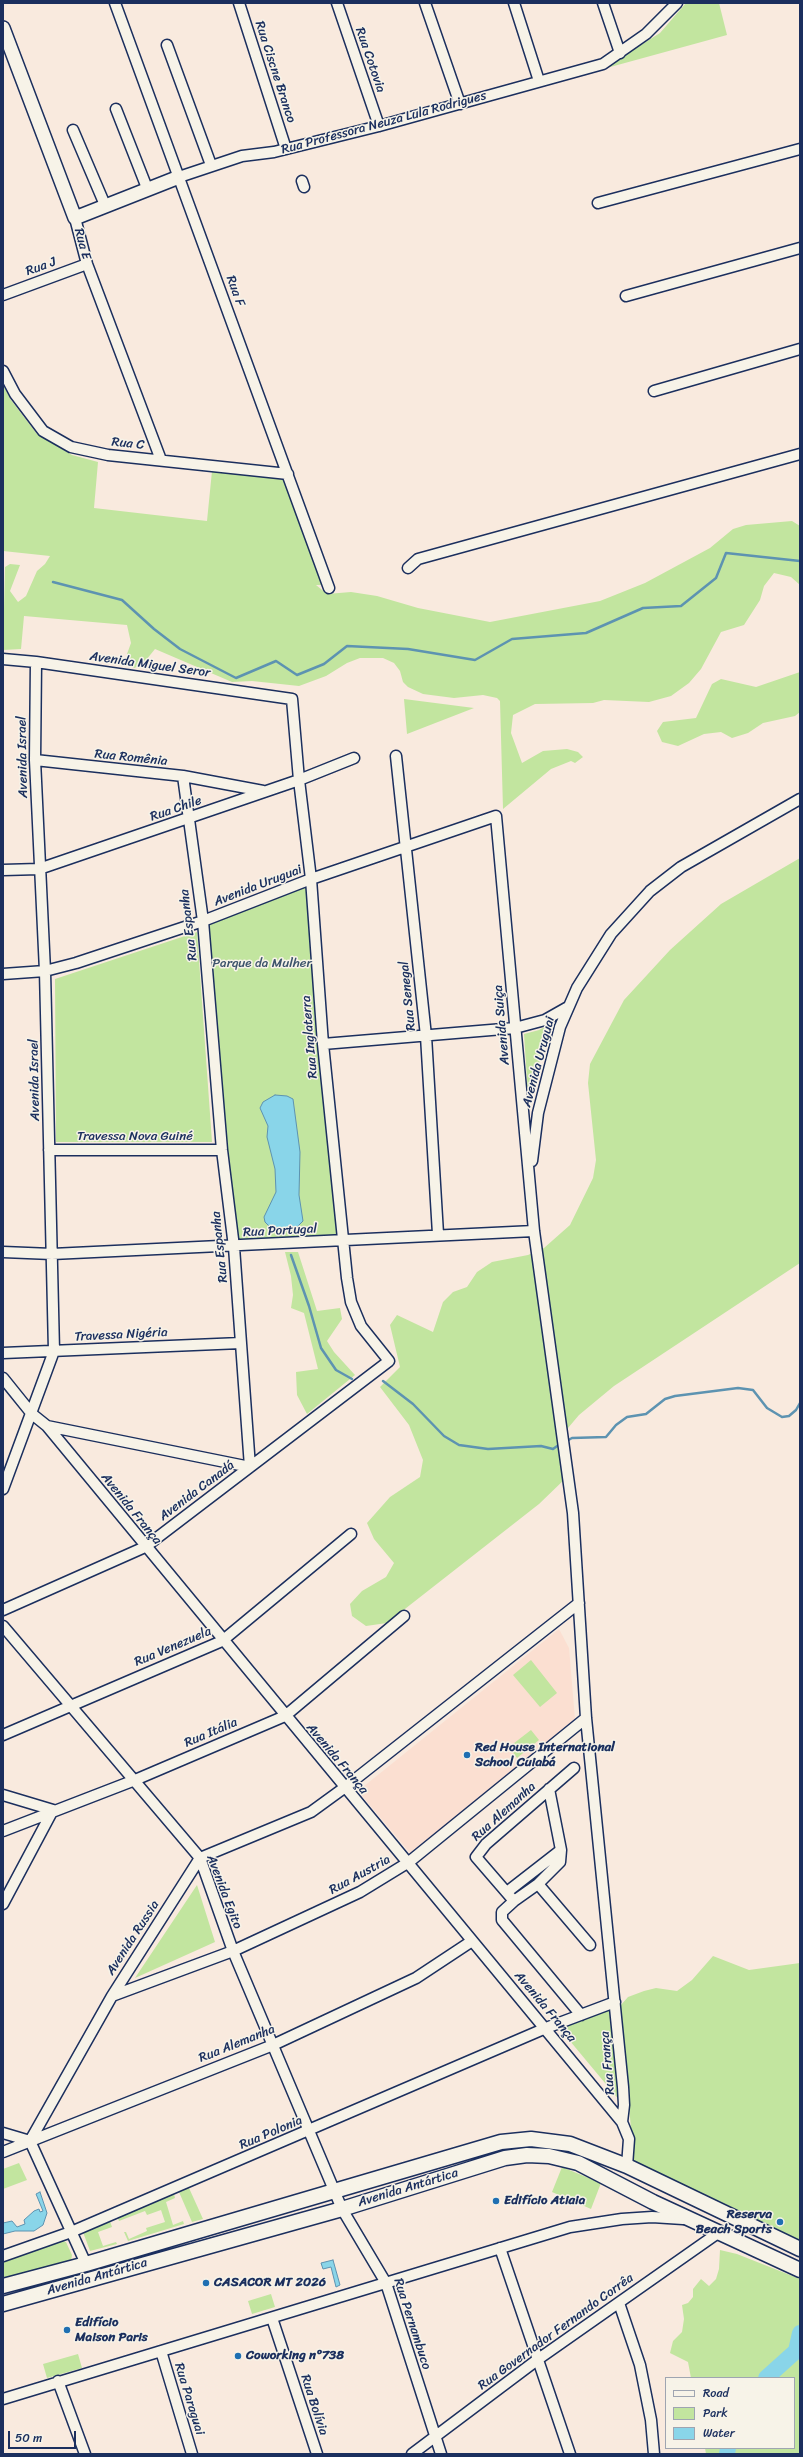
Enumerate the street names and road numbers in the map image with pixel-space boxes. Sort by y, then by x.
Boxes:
street label: Rua Ciscne Branco [251,19,299,125]
street label: Rua Cotovia [352,25,388,95]
street label: Rua Professora Neuza Lula Rodrigues [280,88,488,158]
street label: Rua E [70,227,94,261]
street label: Rua J [24,254,58,280]
street label: Rua F [222,273,248,309]
street label: Rua C [111,435,145,453]
street label: Avenida Miguel Seror [89,649,211,681]
street label: Avenida Israel [14,716,32,798]
street label: Rua Romênia [94,746,168,770]
street label: Rua Chile [148,793,204,825]
street label: Avenida Uruguai [212,862,304,910]
street label: Rua Espanha [177,888,201,962]
street label: Rua Senegal [397,960,419,1032]
street label: Avenida Suiça [491,984,513,1066]
street label: Rua Inglaterra [299,995,321,1079]
street label: Avenida Uruguai [519,1015,559,1109]
street label: Avenida Israel [26,1039,44,1121]
street label: Travessa Nova Guiné [77,1129,193,1145]
street label: Rua Espanha [208,1211,232,1283]
street label: Rua Portugal [243,1221,317,1241]
street label: Travessa Nigéria [74,1325,168,1345]
street label: Avenida Canadá [156,1458,238,1524]
street label: Avenida França [97,1470,165,1548]
street label: Rua Venezuela [132,1624,214,1670]
street label: Rua Itália [182,1715,240,1751]
street label: Avenida França [303,1720,371,1798]
street label: Rua Alemanha [469,1779,539,1845]
street label: Rua Austria [327,1852,393,1898]
street label: Avenida Egito [203,1853,245,1931]
street label: Avenida Russia [103,1898,163,1978]
street label: Avenida França [511,1968,579,2046]
street label: Rua Alemanha [197,2022,277,2066]
street label: Rua França [597,2031,619,2095]
street label: Rua Polonia [237,2113,305,2153]
street label: Avenida Antártica [356,2165,460,2211]
street label: Avenida Antártica [45,2255,149,2299]
street label: Rua Governador Fernando Corrêa [475,2270,637,2394]
street label: Rua Pernambuco [390,2276,434,2372]
street label: Rua Paraguai [171,2361,207,2437]
street label: Rua Bolívia [297,2373,331,2437]

